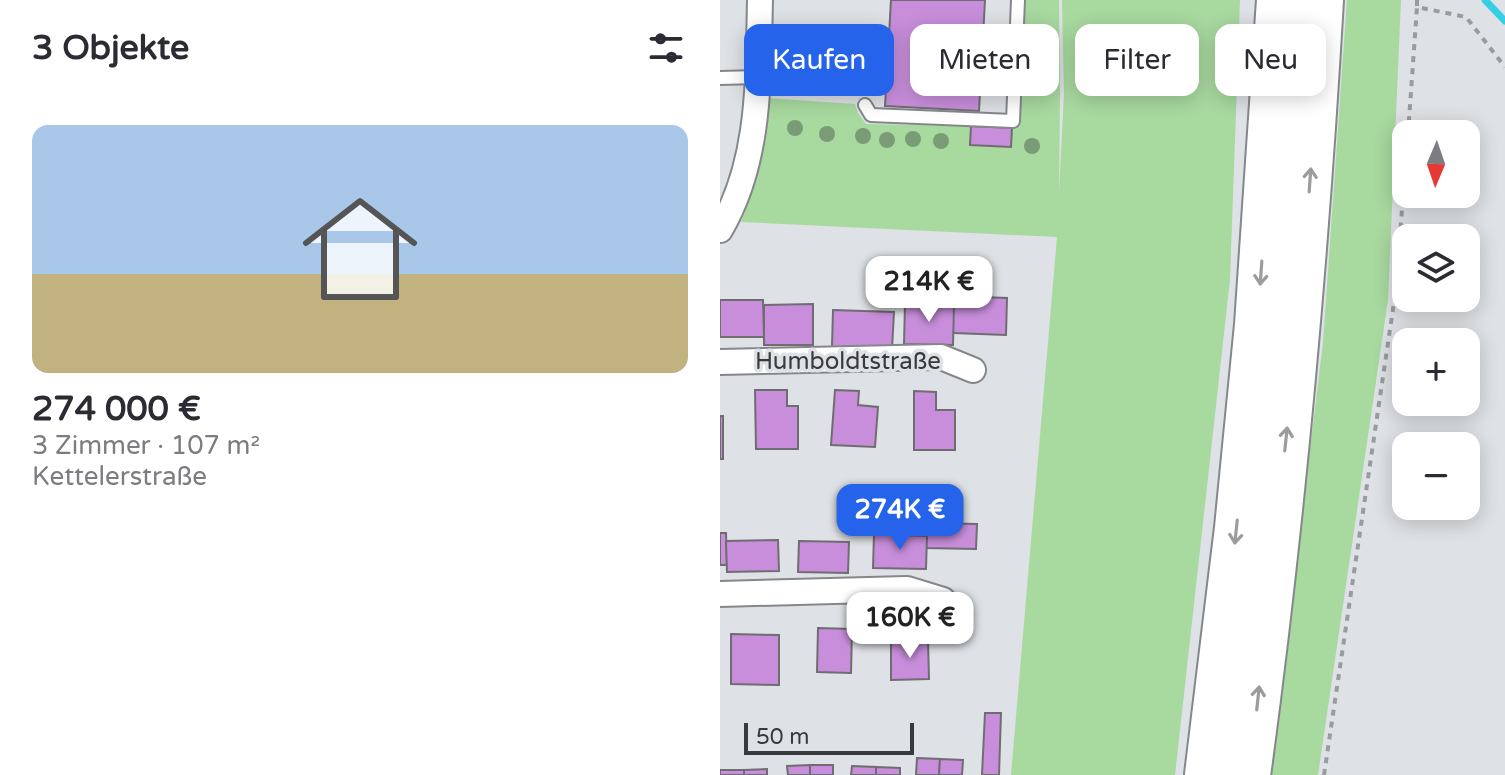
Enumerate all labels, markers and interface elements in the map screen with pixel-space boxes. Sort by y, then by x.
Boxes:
chip: Kaufen [744,24,894,96]
chip: Mieten [910,24,1059,96]
chip: Filter [1075,24,1199,96]
chip: Neu [1215,24,1326,96]
icon: filters [644,26,688,70]
text: 3 Objekte [32,28,189,69]
north arrow [1392,120,1480,208]
map controls [1392,120,1480,520]
one-way arrow [1302,167,1317,194]
icon: home [288,177,432,321]
button: layers [1392,224,1480,312]
pin: 214K € [864,256,994,324]
one-way arrow [1253,259,1268,286]
text: 214K € [884,266,974,297]
button: + [1392,328,1480,416]
street label: Humboldtstraße [755,347,941,376]
text: 274 000 € [32,389,201,430]
one-way arrow [1279,426,1294,453]
text: 3 Zimmer · 107 m² [32,430,260,461]
button: − [1392,432,1480,520]
text: Kettelerstraße [32,461,207,492]
pin: 274K € [835,484,965,552]
text: 274K € [855,494,945,525]
one-way arrow [1228,519,1243,544]
pin: 160K € [845,592,975,660]
text: 160K € [865,602,955,633]
one-way arrow [1250,685,1265,712]
scale bar [744,719,914,755]
text: 50 m [756,724,810,750]

